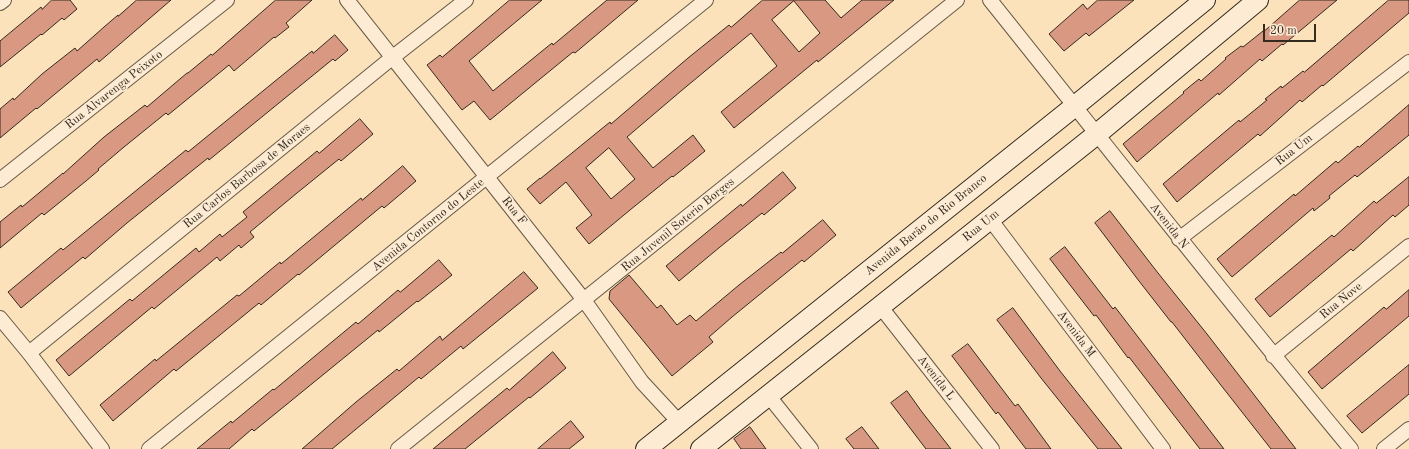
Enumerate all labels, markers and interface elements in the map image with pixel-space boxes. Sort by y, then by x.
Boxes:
scale bar [1265,16,1318,42]
text: 20 m [1270,25,1297,37]
street label: Rua Alvarenga Peixoto [62,47,166,133]
street label: Rua Carlos Barbosa de Moraes [181,120,313,232]
street label: Rua Um [1273,131,1315,169]
street label: Avenida Barão do Rio Branco [862,171,990,279]
street label: Avenida Contorno do Leste [369,175,487,275]
street label: Rua Juvenil Soterio Borges [618,175,738,275]
street label: Rua F [498,194,530,228]
street label: Avenida N [1147,200,1191,252]
street label: Rua Um [960,207,1002,245]
street label: Rua Nove [1317,280,1365,322]
street label: Avenida M [1054,308,1098,360]
street label: Avenida L [914,353,958,403]

